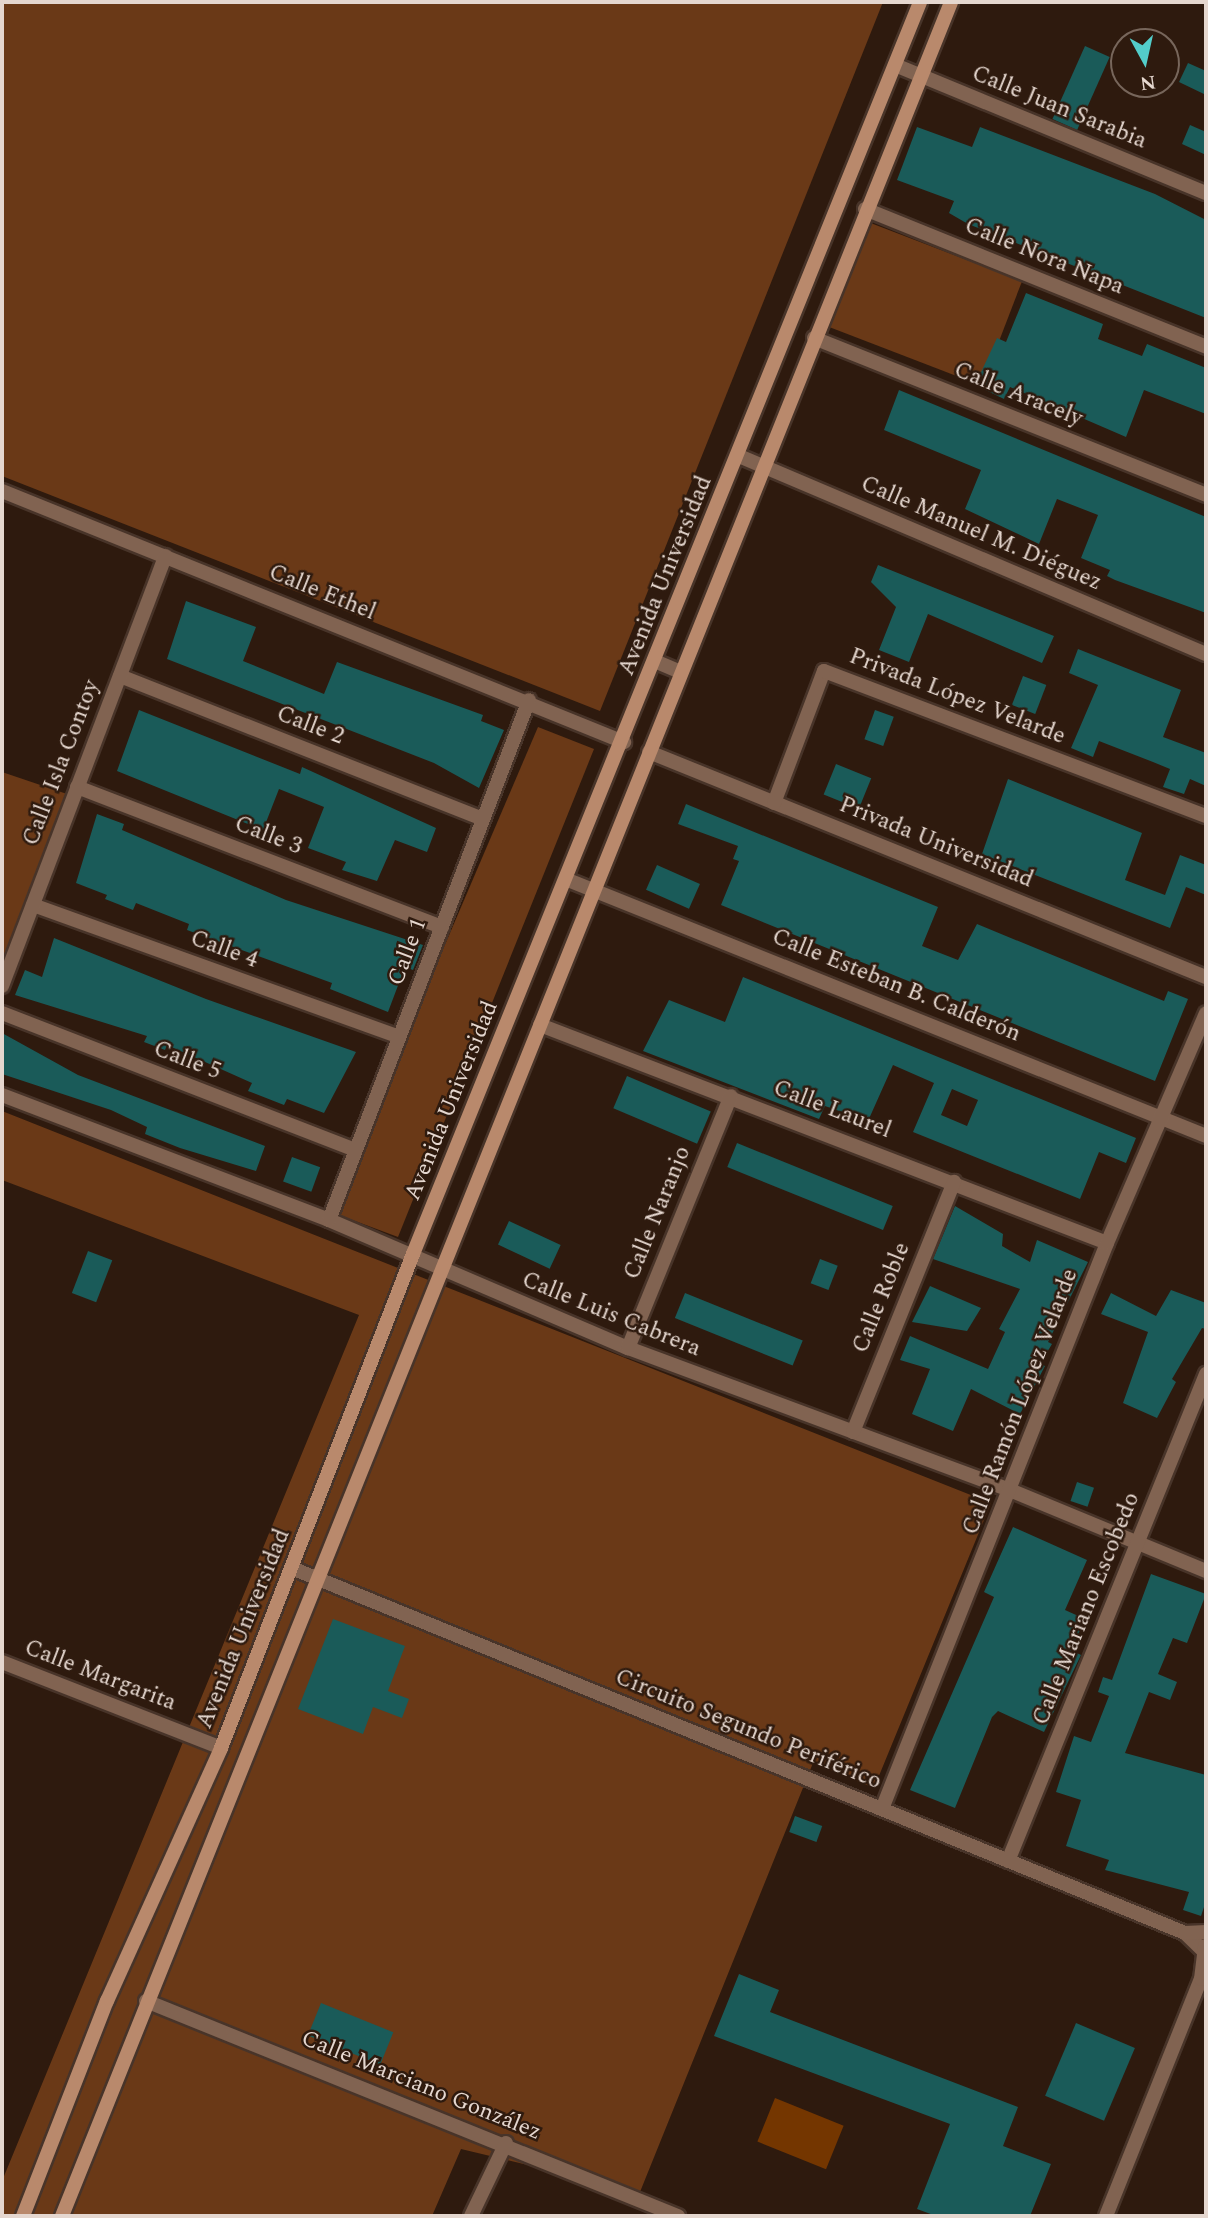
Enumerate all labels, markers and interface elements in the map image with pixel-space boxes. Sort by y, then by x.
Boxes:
north arrow [1110,28,1180,98]
street label: Calle Juan Sarabia [968,60,1150,156]
text: N [1138,67,1157,98]
street label: Calle Nora Napa [960,213,1128,301]
street label: Calle Aracely [950,357,1086,433]
street label: Calle Manuel M. Diéguez [856,471,1106,597]
street label: Avenida Universidad [613,472,719,680]
street label: Calle Ethel [265,559,379,627]
street label: Privada López Velarde [845,643,1069,751]
street label: Calle Isla Contoy [18,676,106,850]
street label: Calle 2 [273,701,347,751]
street label: Privada Universidad [835,791,1037,895]
street label: Calle 3 [231,811,305,861]
street label: Calle 1 [383,915,433,989]
street label: Calle Esteban B. Calderón [768,923,1024,1049]
street label: Calle 4 [187,925,261,975]
street label: Avenida Universidad [399,997,505,1205]
street label: Calle 5 [150,1036,224,1086]
street label: Calle Laurel [769,1075,895,1145]
street label: Calle Naranjo [619,1142,697,1284]
street label: Calle Roble [847,1239,917,1357]
street label: Calle Ramón López Velarde [958,1265,1084,1539]
street label: Calle Luis Cabrera [518,1267,704,1363]
street label: Calle Mariano Escobedo [1028,1489,1146,1729]
street label: Avenida Universidad [191,1525,297,1733]
street label: Calle Margarita [20,1634,180,1718]
street label: Circuito Segundo Periférico [611,1664,885,1796]
street label: Calle Marciano González [297,2025,545,2147]

